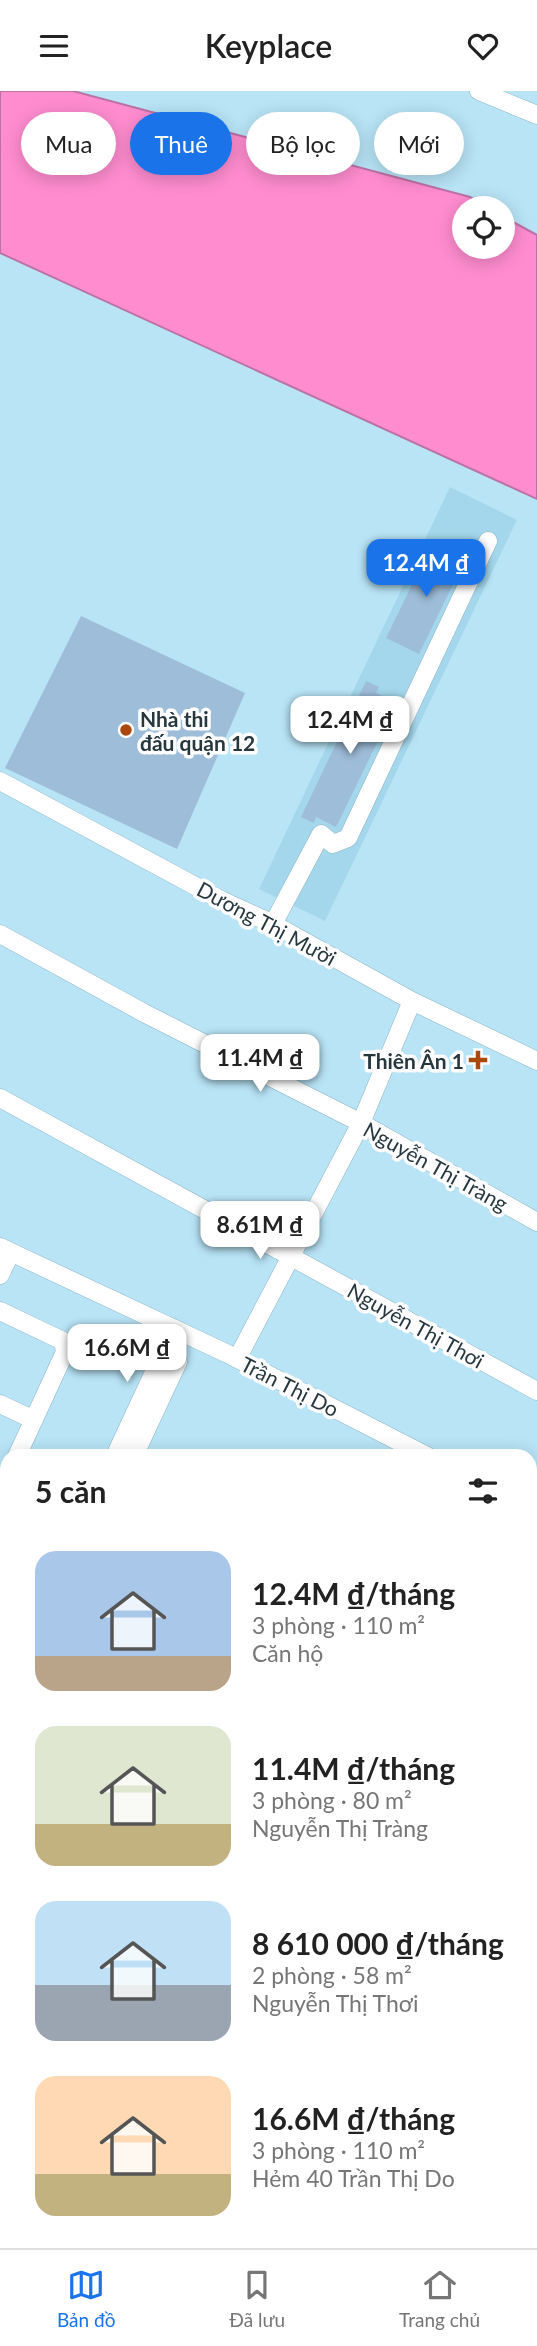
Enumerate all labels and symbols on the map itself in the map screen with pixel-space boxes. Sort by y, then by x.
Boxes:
pin: 12.4M ₫ [361,539,491,599]
pin: 12.4M ₫ [285,697,415,756]
place label: Nhà thi đấu quận 12 [140,706,255,755]
marker: Nhà thi đấu quận 12 [118,722,134,738]
street label: Dương Thị Mười [193,876,341,970]
pin: 11.4M ₫ [195,1035,325,1094]
place label: Thiên Ân 1 [363,1048,464,1073]
marker: Thiên Ân 1 [470,1052,486,1068]
street label: Nguyễn Thị Tràng [360,1116,512,1216]
pin: 8.61M ₫ [195,1201,325,1261]
street label: Nguyễn Thị Thơi [343,1277,489,1373]
pin: 16.6M ₫ [62,1325,192,1384]
street label: Trần Thị Do [237,1351,343,1421]

